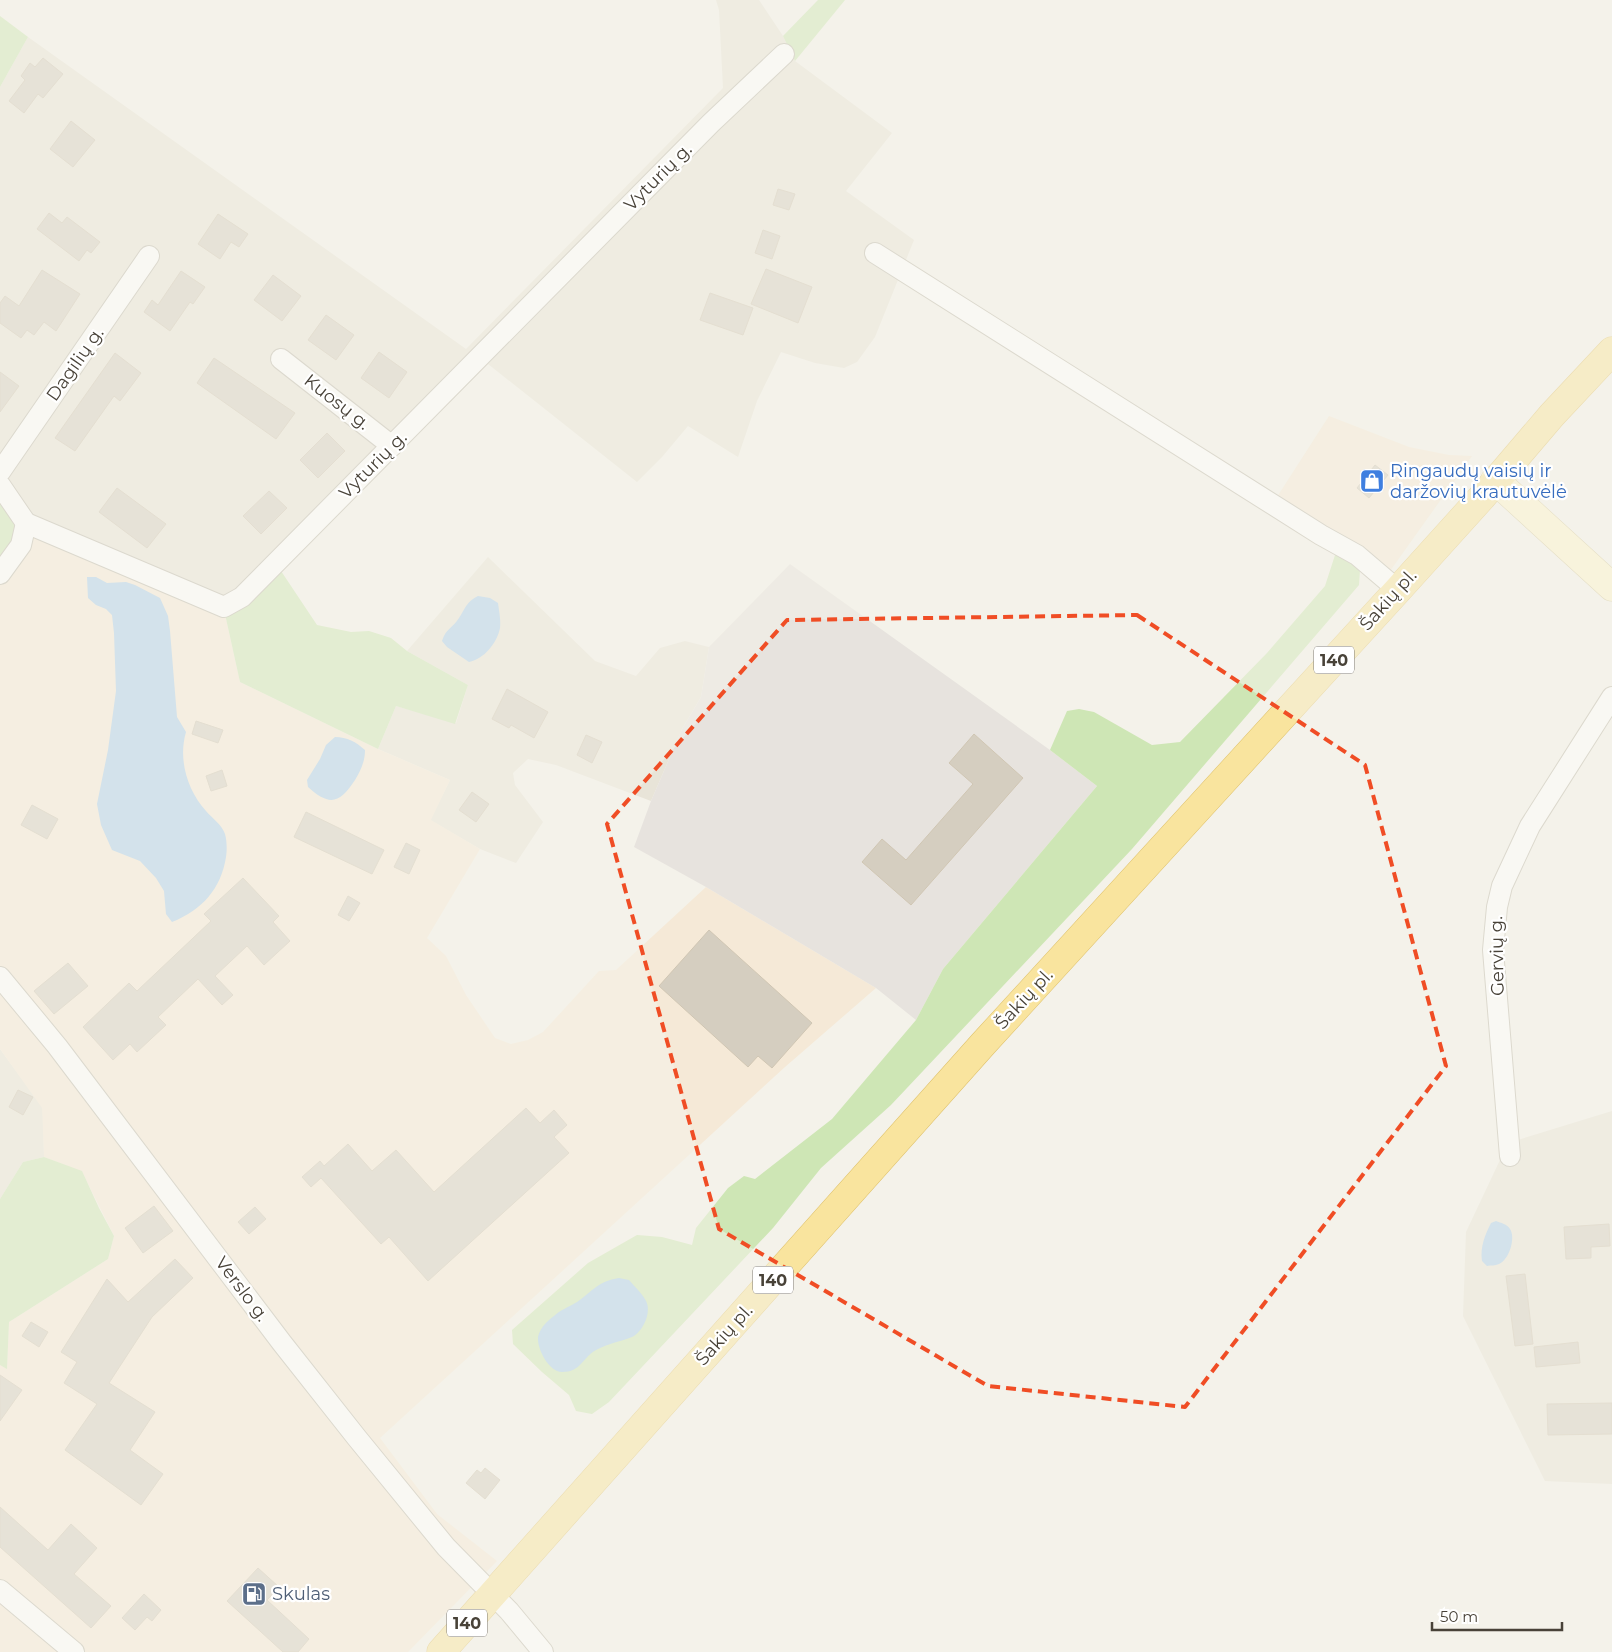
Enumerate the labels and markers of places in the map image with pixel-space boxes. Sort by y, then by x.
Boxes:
place label: Ringaudų vaisių ir daržovių krautuvėlė [1390,460,1567,503]
shop icon: Ringaudų vaisių ir daržovių krautuvėlė [1359,468,1385,494]
fuel station icon: Skulas [241,1581,267,1607]
place label: Skulas [272,1583,330,1605]

